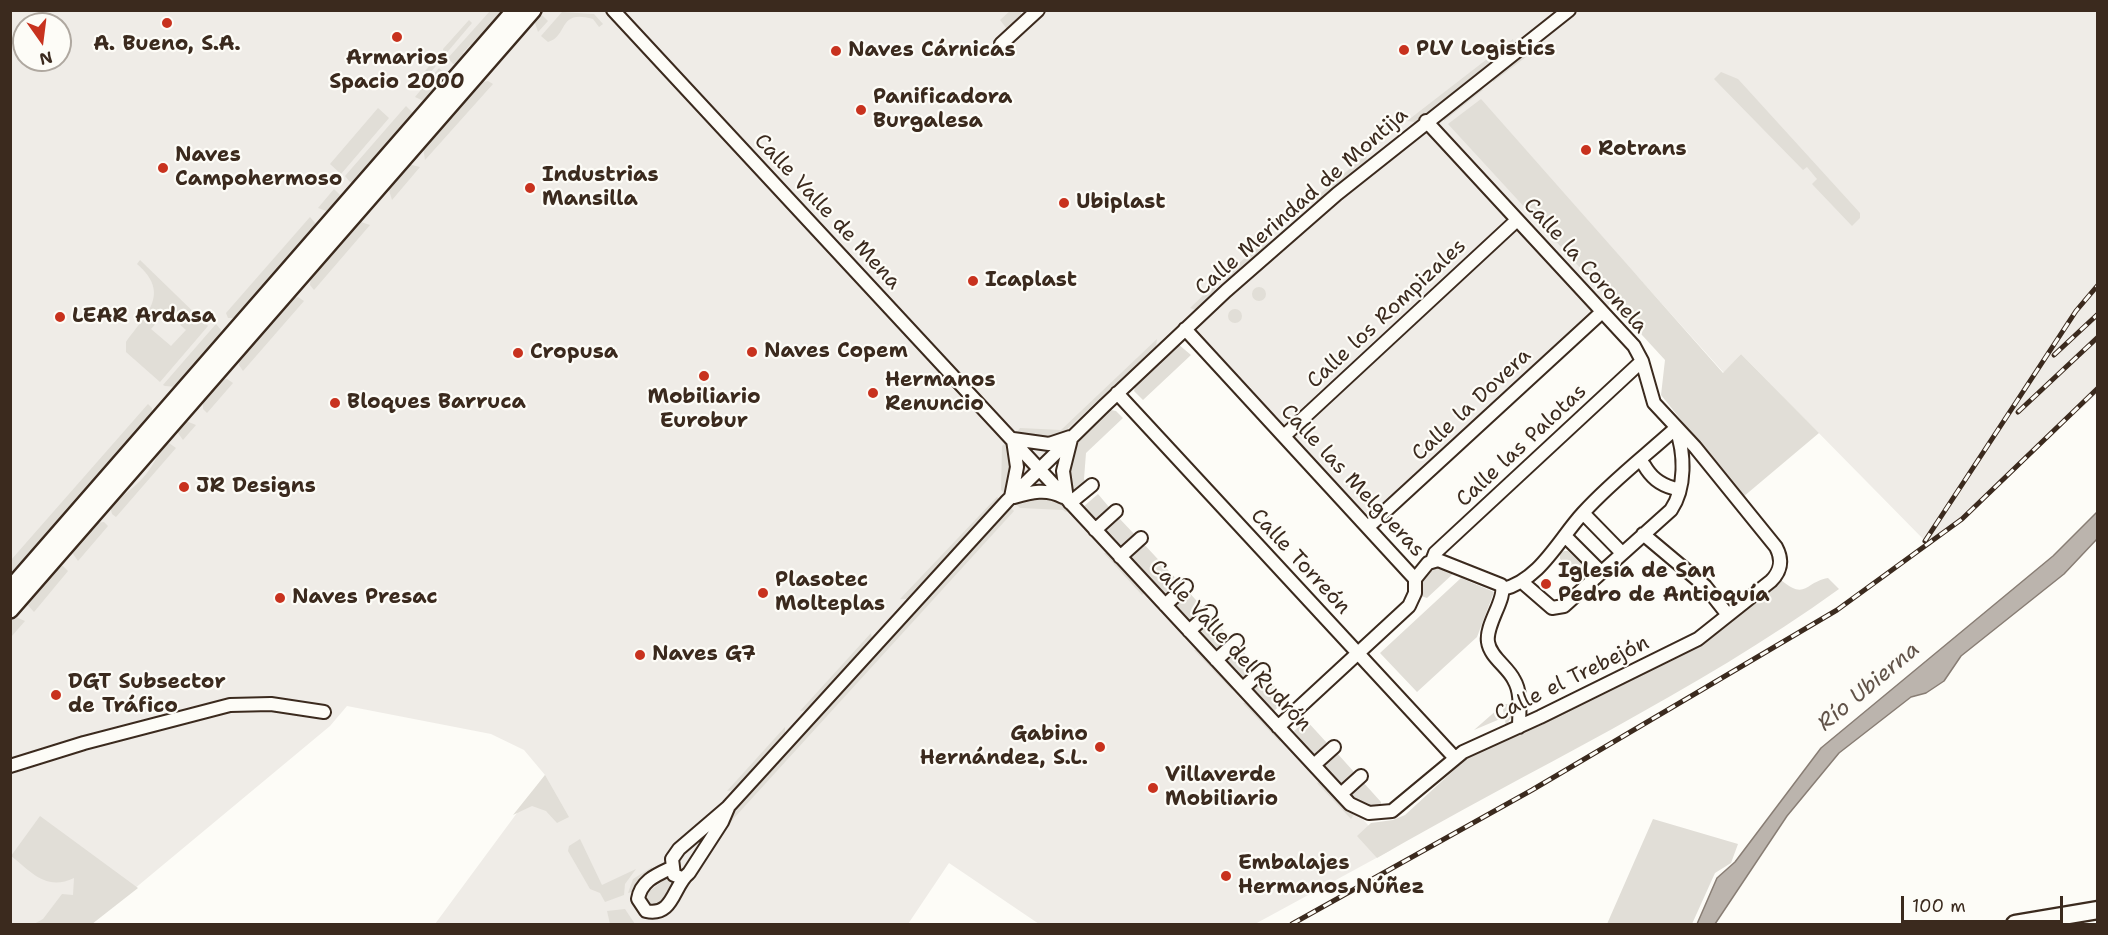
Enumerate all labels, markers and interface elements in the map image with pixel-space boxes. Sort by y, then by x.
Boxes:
north arrow [12,12,72,72]
marker: A. Bueno, S.A. [160,16,174,30]
marker: Armarios Spacio 2000 [390,30,404,44]
place label: A. Bueno, S.A. [93,32,241,58]
place label: PLV Logistics [1416,37,1555,63]
place label: Naves Cárnicas [848,38,1015,64]
marker: PLV Logistics [1397,43,1411,57]
marker: Naves Cárnicas [829,44,843,58]
text: N [37,46,55,70]
place label: Armarios Spacio 2000 [329,46,465,96]
place label: Panificadora Burgalesa [873,85,1012,135]
marker: Panificadora Burgalesa [854,103,868,117]
street label: Calle Merindad de Montija [1190,103,1414,301]
street label: Calle Valle de Mena [748,129,906,295]
place label: Rotrans [1598,137,1687,163]
place label: Naves Campohermoso [175,143,342,193]
marker: Rotrans [1579,143,1593,157]
marker: Naves Campohermoso [156,161,170,175]
place label: Industrias Mansilla [542,163,658,213]
marker: Industrias Mansilla [523,181,537,195]
place label: Ubiplast [1076,190,1165,216]
street label: Calle la Coronela [1518,193,1652,339]
marker: Ubiplast [1057,196,1071,210]
street label: Calle los Rompizales [1302,234,1472,394]
place label: Icaplast [985,268,1077,294]
marker: Icaplast [966,274,980,288]
place label: LEAR Ardasa [72,304,216,330]
marker: LEAR Ardasa [53,310,67,324]
place label: Naves Copem [764,339,908,365]
place label: Cropusa [530,340,618,366]
street label: Calle la Dovera [1407,343,1537,467]
marker: Naves Copem [745,345,759,359]
marker: Cropusa [511,346,525,360]
place label: Hermanos Renuncio [885,368,995,418]
marker: Mobiliario Eurobur [697,369,711,383]
street label: Calle las Palotas [1452,379,1592,513]
place label: Mobiliario Eurobur [647,385,761,435]
marker: Hermanos Renuncio [866,386,880,400]
place label: Bloques Barruca [347,390,526,416]
marker: Bloques Barruca [328,396,342,410]
street label: Calle las Melgueras [1275,399,1429,563]
place label: JR Designs [196,474,316,500]
marker: JR Designs [177,480,191,494]
street label: Calle Torreón [1245,504,1355,620]
street label: Calle Valle del Rudrón [1144,555,1316,737]
place label: Iglesia de San Pedro de Antioquía [1558,559,1770,609]
place label: Plasotec Molteplas [775,568,885,618]
marker: Iglesia de San Pedro de Antioquía [1539,577,1553,591]
place label: Naves Presac [292,585,438,611]
marker: Plasotec Molteplas [756,586,770,600]
marker: Naves Presac [273,591,287,605]
street label: Calle el Trebejón [1491,631,1653,727]
water label: Río Ubierna [1813,637,1925,737]
place label: Naves G7 [652,642,756,668]
marker: Naves G7 [633,648,647,662]
place label: DGT Subsector de Tráfico [68,670,226,720]
marker: DGT Subsector de Tráfico [49,688,63,702]
place label: Gabino Hernández, S.L. [920,722,1088,772]
marker: Gabino Hernández, S.L. [1093,740,1107,754]
place label: Villaverde Mobiliario [1165,763,1278,813]
marker: Villaverde Mobiliario [1146,781,1160,795]
place label: Embalajes Hermanos Núñez [1238,851,1424,901]
marker: Embalajes Hermanos Núñez [1219,869,1233,883]
scale bar [1904,884,2066,922]
text: 100 m [1912,894,1966,918]

